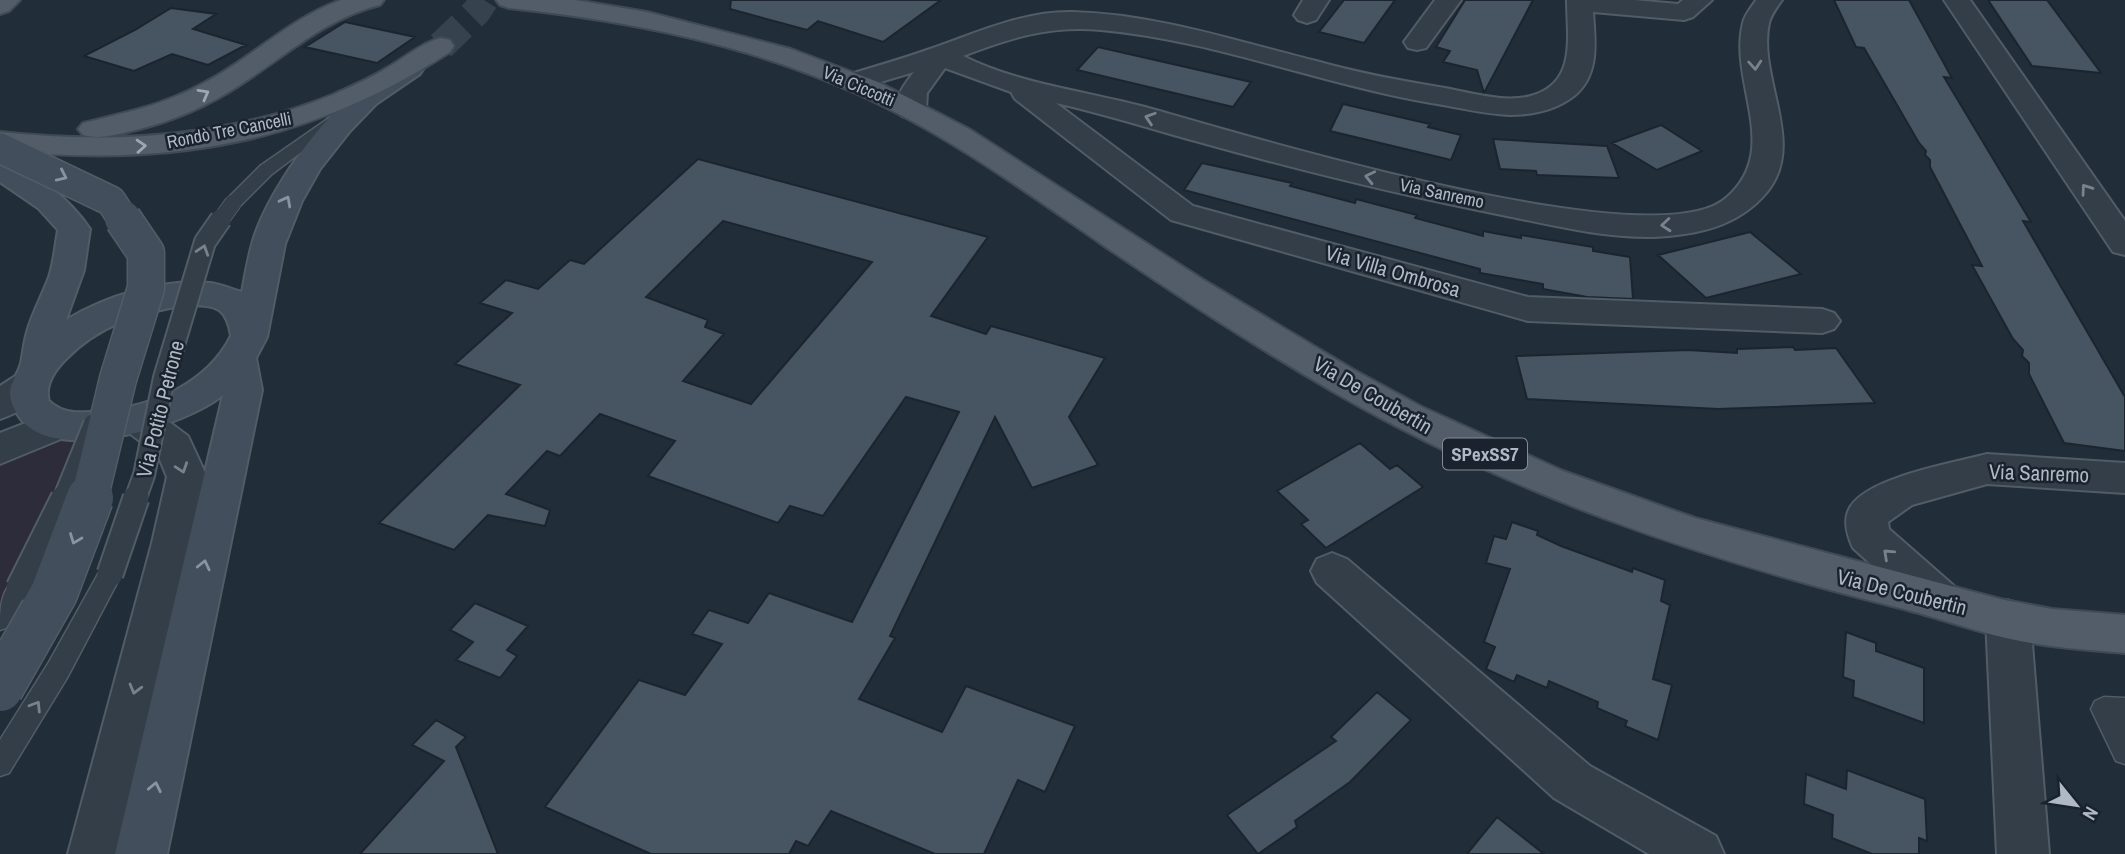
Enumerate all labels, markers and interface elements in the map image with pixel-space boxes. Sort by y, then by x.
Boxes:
street label: Via Ciccotti [819,60,899,112]
one-way arrow [1747,60,1762,71]
one-way arrow [196,89,209,102]
street label: Rondò Tre Cancelli [165,106,293,154]
one-way arrow [1145,111,1157,126]
one-way arrow [136,138,147,153]
one-way arrow [55,168,67,182]
one-way arrow [1364,171,1376,186]
street label: Via Sanremo [1397,172,1487,214]
one-way arrow [2082,184,2094,197]
one-way arrow [278,195,291,208]
one-way arrow [1660,217,1671,232]
street label: Via Villa Ombrosa [1322,238,1464,304]
one-way arrow [195,245,209,257]
street label: Via Potito Petrone [129,337,191,481]
street label: Via De Coubertin [1308,349,1438,441]
road number: SPexSS7 [1443,438,1527,470]
street label: Via Sanremo [1988,457,2090,489]
one-way arrow [174,462,188,474]
one-way arrow [70,533,84,545]
one-way arrow [1883,550,1896,562]
one-way arrow [195,559,210,571]
street label: Via De Coubertin [1834,562,1970,622]
one-way arrow [128,683,143,695]
one-way arrow [28,701,41,714]
north arrow [2041,770,2111,840]
one-way arrow [147,781,162,793]
text: N [2077,802,2105,825]

